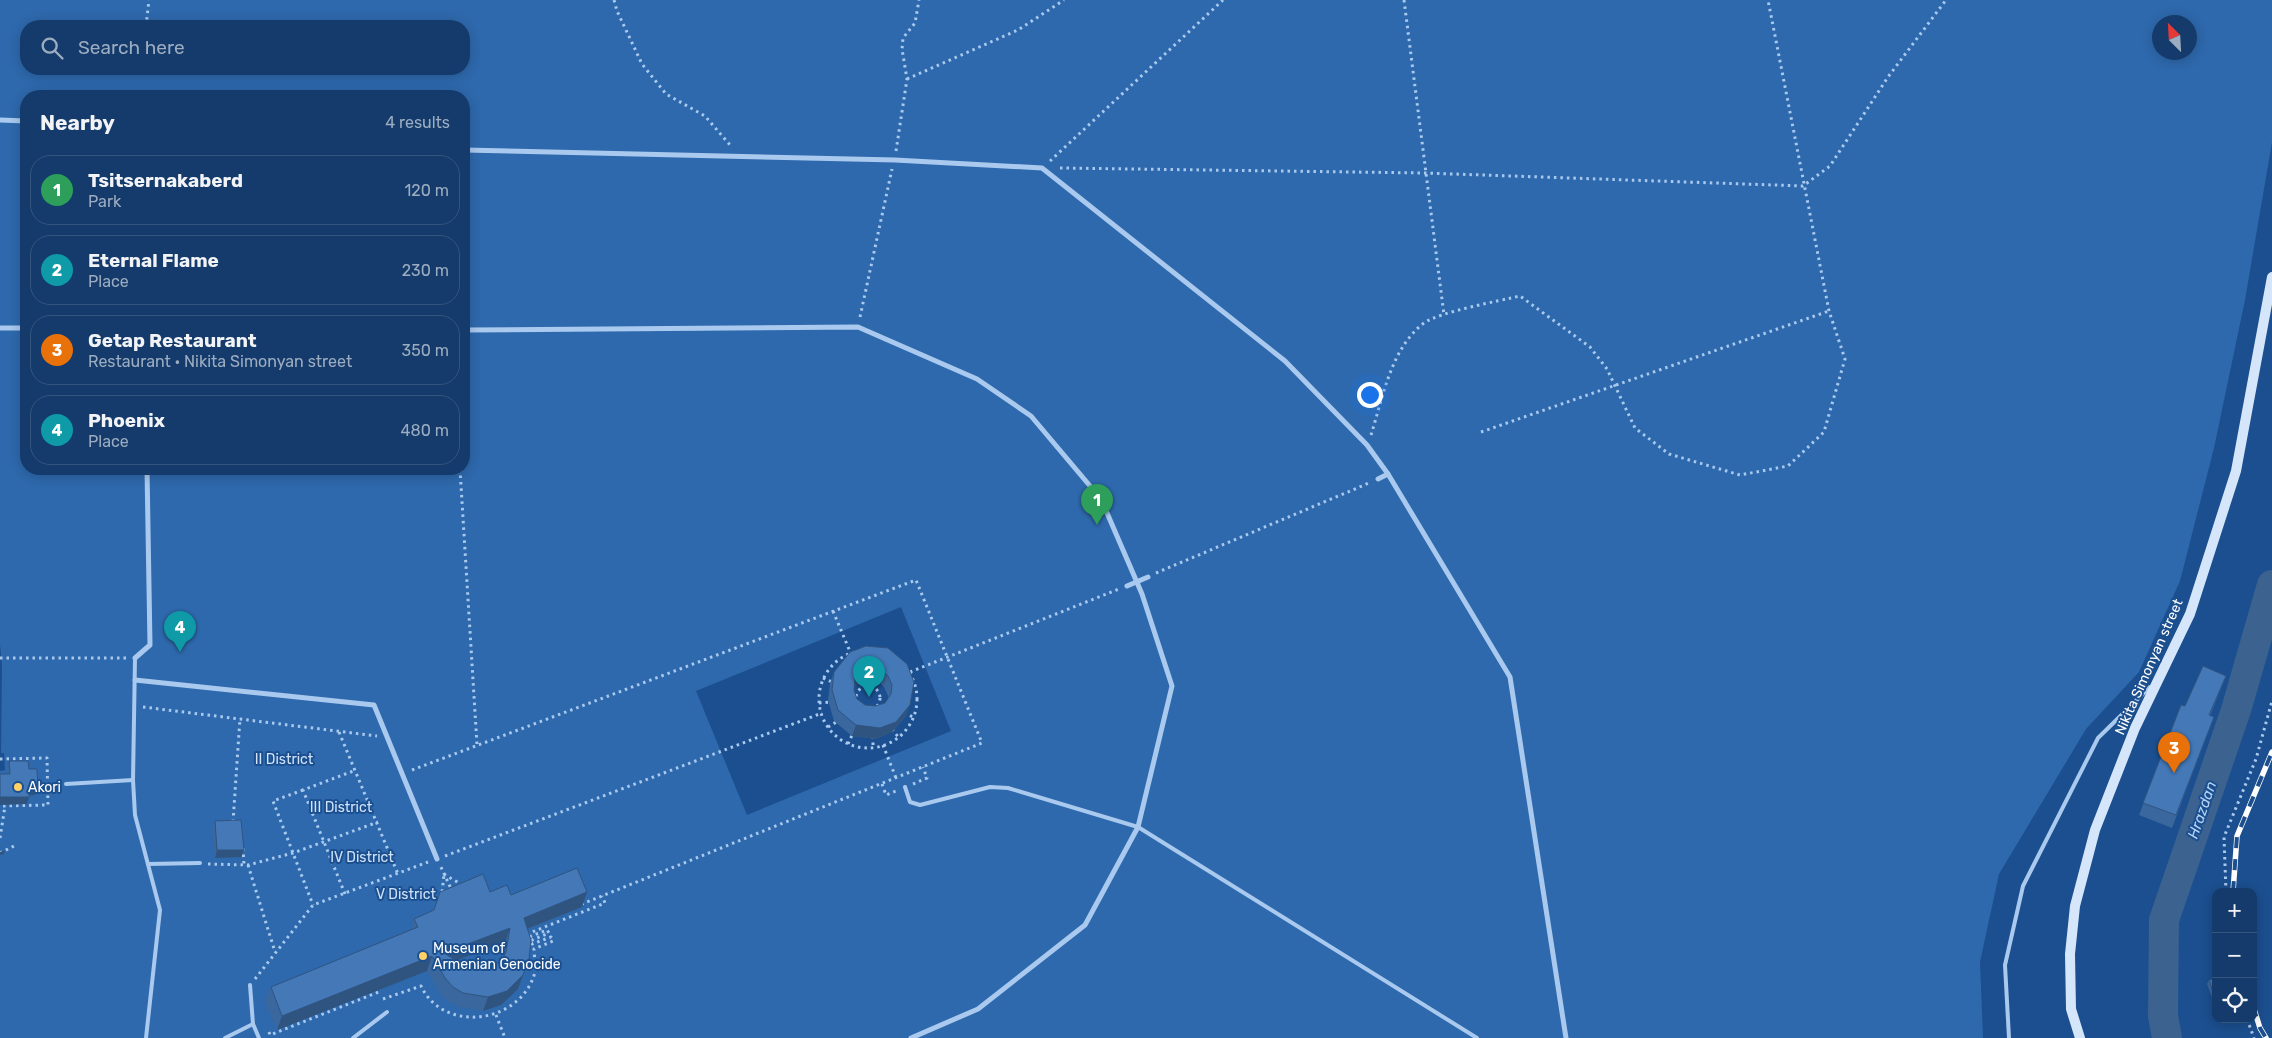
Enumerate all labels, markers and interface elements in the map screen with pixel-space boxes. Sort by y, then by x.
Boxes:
north arrow [2152,15,2197,60]
search box [20,20,470,75]
icon: search [38,34,66,62]
text: Search here [78,36,185,59]
text: Nearby [40,110,115,135]
text: 4 results [385,113,450,132]
text: Tsitsernakaberd [88,169,243,192]
text: 1 [53,181,61,200]
text: 120 m [404,181,449,200]
text: Park [88,192,121,211]
text: Eternal Flame [88,249,219,272]
text: 2 [52,261,62,280]
text: 230 m [402,261,449,280]
text: Place [88,272,129,291]
text: Getap Restaurant [88,329,257,352]
text: 3 [52,341,62,360]
text: 350 m [402,341,449,360]
text: Restaurant · Nikita Simonyan street [88,352,352,371]
your location [1357,382,1383,408]
text: Phoenix [88,409,165,432]
text: 4 [52,421,62,440]
text: 480 m [401,421,449,440]
text: Place [88,432,129,451]
pin: 1 [1081,484,1113,525]
street label: Nikita Simonyan street [2111,596,2187,738]
pin: 4 [164,611,196,652]
pin: 2 [853,656,885,697]
pin: 3 [2158,732,2190,773]
park label: II District [255,751,314,768]
place label: Akori [28,779,61,796]
water label: Hrazdan [2184,779,2220,841]
marker: Akori [12,781,24,793]
park label: III District [310,799,373,816]
park label: IV District [330,849,394,866]
park label: V District [376,886,436,903]
map controls [2212,888,2257,1023]
button: + [2212,888,2257,933]
button: − [2212,933,2257,978]
place label: Museum of Armenian Genocide [433,940,561,973]
marker: Museum of Armenian Genocide [417,950,429,962]
button: locate [2212,978,2257,1023]

